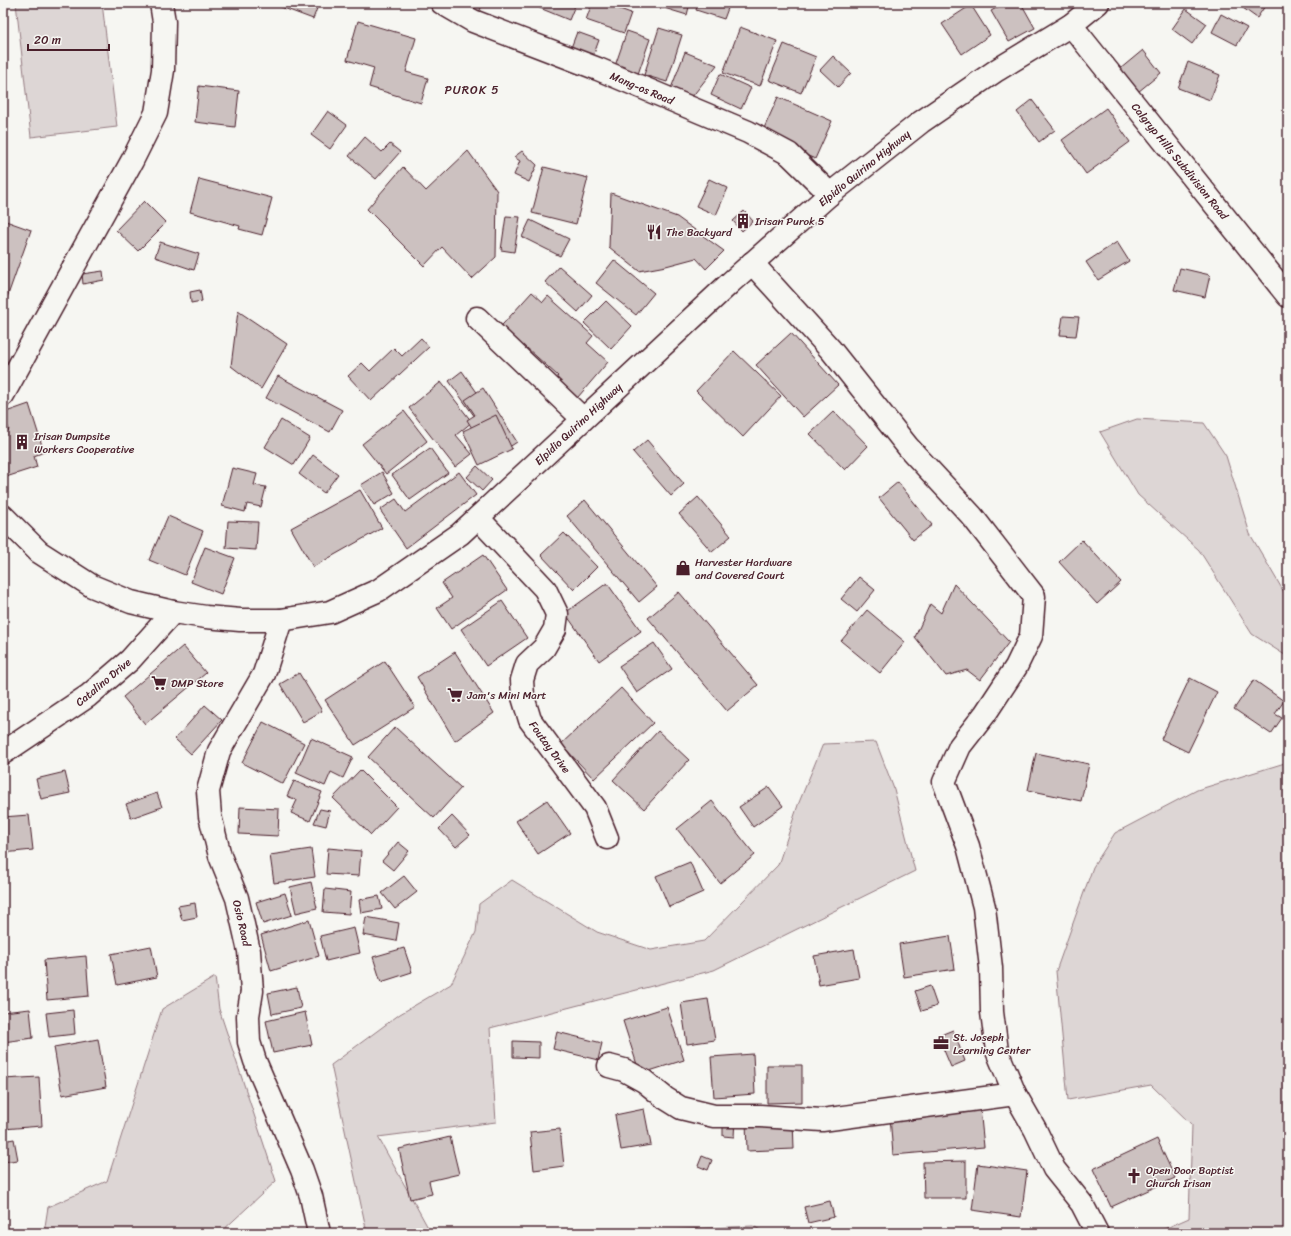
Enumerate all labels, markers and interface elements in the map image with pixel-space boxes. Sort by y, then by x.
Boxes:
scale bar [28,26,109,52]
text: 20 m [34,29,61,51]
street label: Mang-os Road [607,67,678,111]
district label: PUROK 5 [444,79,500,101]
street label: Calgryp Hills Subdivision Road [1126,99,1234,225]
street label: Elpidio Quirino Highway [814,125,915,212]
building icon: Irisan Purok 5 [734,212,752,230]
place label: Irisan Purok 5 [754,212,825,231]
restaurant icon: The Backyard [645,223,663,241]
place label: The Backyard [666,223,733,242]
street label: Elpidio Quirino Highway [530,378,627,470]
place label: Irisan Dumpsite Workers Cooperative [33,427,135,459]
building icon: Irisan Dumpsite Workers Cooperative [13,433,31,451]
place label: Harvester Hardware and Covered Court [695,553,793,585]
shop icon: Harvester Hardware and Covered Court [674,559,692,577]
street label: Catalino Drive [71,653,136,711]
supermarket icon: DMP Store [150,674,168,692]
place label: DMP Store [171,674,224,693]
supermarket icon: Jam's Mini Mart [446,686,464,704]
place label: Jam's Mini Mart [466,686,546,705]
street label: Foutay Drive [524,717,575,778]
street label: Osio Road [227,898,256,949]
place label: St. Joseph Learning Center [953,1028,1032,1060]
office icon: St. Joseph Learning Center [932,1034,950,1052]
place label: Open Door Baptist Church Irisan [1146,1161,1234,1193]
church icon: Open Door Baptist Church Irisan [1125,1167,1143,1185]

